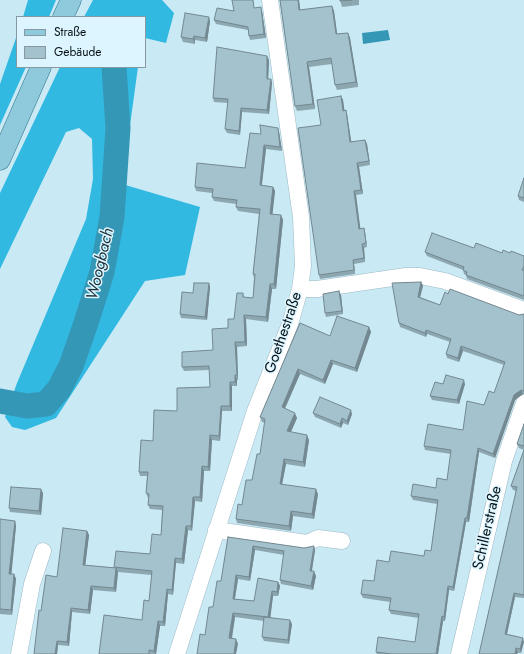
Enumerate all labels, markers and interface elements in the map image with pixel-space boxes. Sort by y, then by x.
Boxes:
legend [16,16,146,68]
text: Straße [54,23,86,41]
text: Gebäude [54,43,101,61]
water label: Woogbach [83,226,119,302]
street label: Goethestraße [262,290,306,376]
street label: Schillerstraße [470,484,506,572]

